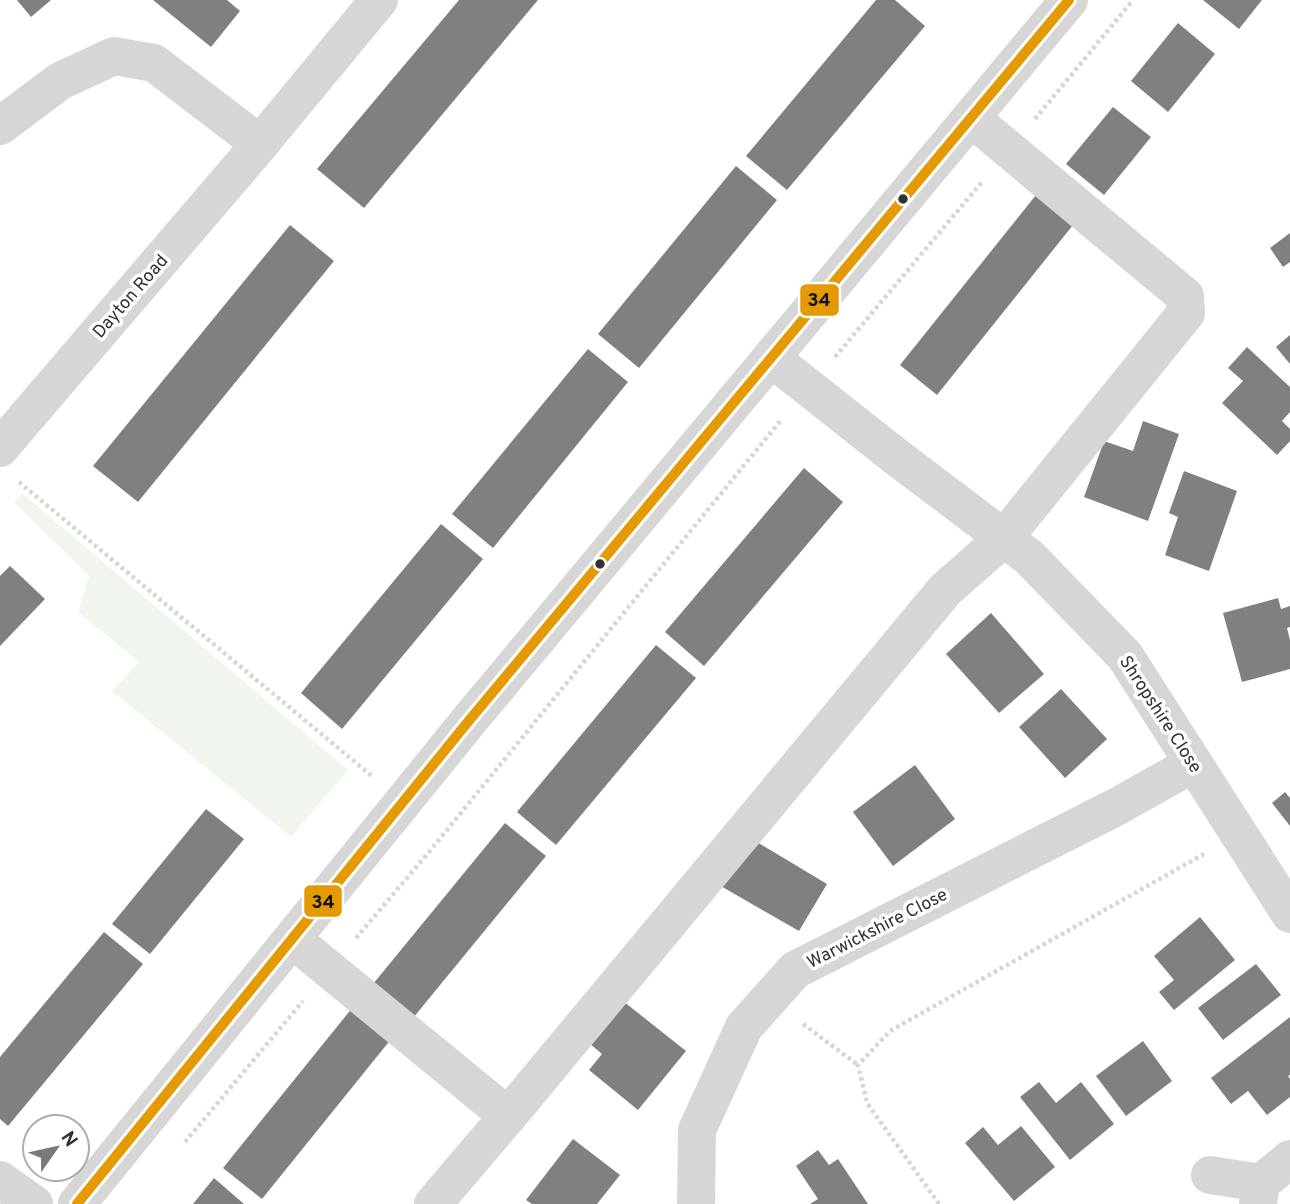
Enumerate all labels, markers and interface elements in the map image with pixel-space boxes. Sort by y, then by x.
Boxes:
unlabelled marker [896,192,910,206]
street label: Dayton Road [88,250,174,344]
line badge: 34 [799,283,840,317]
text: 34 [807,289,831,313]
unlabelled marker [593,557,607,571]
street label: Shropshire Close [1113,652,1206,778]
line badge: 34 [303,884,343,918]
street label: Warwickshire Close [803,884,952,975]
text: 34 [311,891,335,915]
north arrow [21,1113,91,1183]
text: N [55,1127,82,1152]

